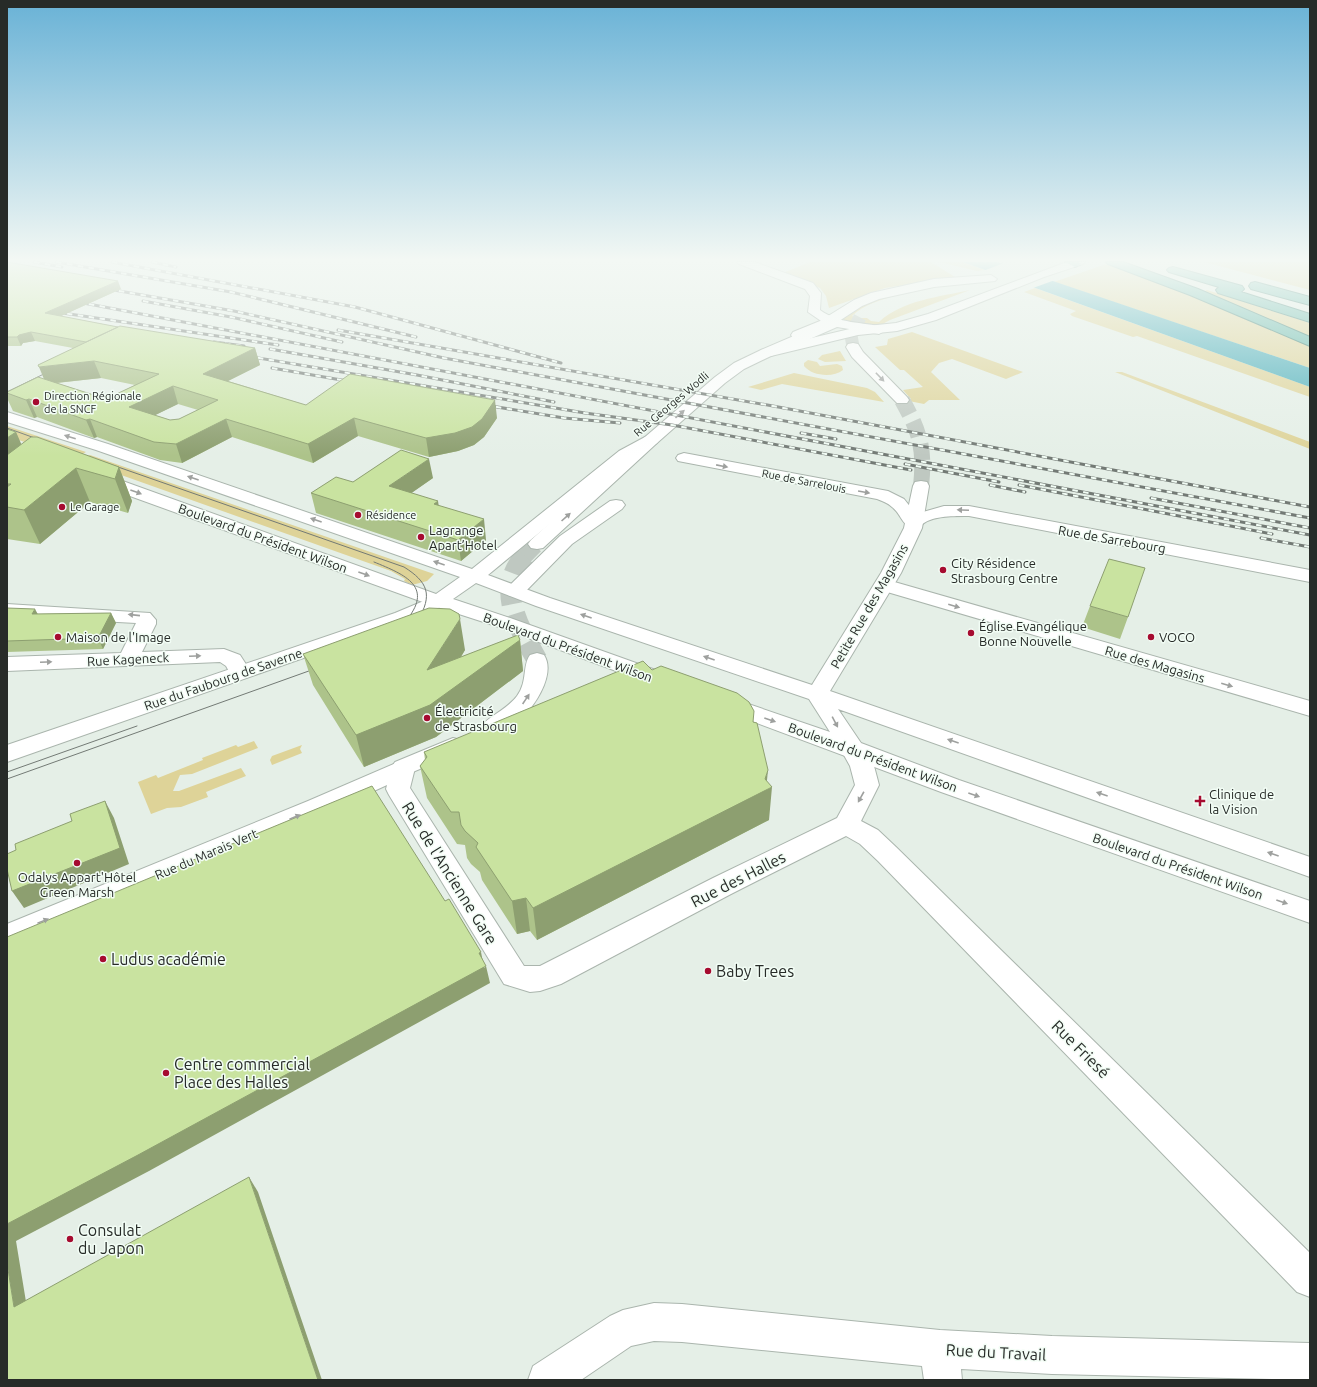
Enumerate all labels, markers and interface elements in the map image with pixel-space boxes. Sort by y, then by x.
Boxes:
street label: Rue Georges Wodli [631,369,711,439]
one-way arrow [875,372,885,382]
place label: Direction Régionale de la SNCF [44,390,141,415]
marker: Direction Régionale de la SNCF [31,397,41,407]
one-way arrow [675,410,686,419]
one-way arrow [63,434,75,440]
one-way arrow [716,463,728,469]
street label: Rue de Sarrelouis [761,467,847,495]
one-way arrow [187,475,199,481]
one-way arrow [130,489,142,495]
one-way arrow [858,489,870,495]
place label: Le Garage [70,501,119,513]
street label: Boulevard du Président Wilson [177,501,349,575]
marker: Le Garage [57,502,67,512]
one-way arrow [957,507,969,514]
place label: Résidence [366,509,416,521]
marker: Résidence [353,510,363,520]
one-way arrow [561,513,571,522]
one-way arrow [309,517,321,523]
place label: Lagrange Apart’Hotel [429,523,498,552]
street label: Rue de Sarrebourg [1057,523,1167,555]
marker: Lagrange Apart’Hotel [416,532,426,542]
street label: Petite Rue des Magasins [828,541,911,671]
place label: City Résidence Strasbourg Centre [951,556,1058,585]
one-way arrow [432,560,444,566]
marker: City Résidence Strasbourg Centre [938,565,948,575]
one-way arrow [358,571,370,577]
one-way arrow [949,603,961,609]
street label: Boulevard du Président Wilson [482,610,654,684]
one-way arrow [128,612,140,619]
one-way arrow [580,613,592,619]
place label: Église Evangélique Bonne Nouvelle [979,618,1087,648]
marker: Église Evangélique Bonne Nouvelle [966,628,976,638]
place label: Maison de l'Image [66,630,171,644]
place label: VOCO [1159,630,1195,644]
marker: Maison de l'Image [53,632,63,642]
marker: VOCO [1146,632,1156,642]
street label: Rue des Magasins [1104,643,1207,685]
street label: Rue du Faubourg de Saverne [142,645,304,713]
street label: Rue Kageneck [87,650,170,668]
one-way arrow [189,652,201,659]
one-way arrow [703,655,715,661]
one-way arrow [40,659,52,666]
one-way arrow [1221,682,1233,688]
one-way arrow [522,694,530,704]
place label: Électricité de Strasbourg [435,703,517,733]
marker: Électricité de Strasbourg [422,713,432,723]
one-way arrow [832,716,839,727]
one-way arrow [765,717,777,723]
street label: Boulevard du Président Wilson [787,720,959,794]
one-way arrow [947,738,959,744]
place label: Clinique de la Vision [1209,787,1274,816]
one-way arrow [857,791,864,803]
one-way arrow [1096,791,1108,797]
one-way arrow [969,792,981,798]
marker: Clinique de la Vision [1194,795,1206,807]
street label: Rue de l'Ancienne Gare [399,798,501,948]
one-way arrow [289,813,301,819]
street label: Rue du Marais Vert [153,826,259,882]
street label: Boulevard du Président Wilson [1091,830,1265,902]
street label: Rue des Halles [688,847,788,911]
one-way arrow [1267,850,1279,856]
marker: Odalys Appart'Hôtel Green Marsh [72,858,82,868]
place label: Odalys Appart'Hôtel Green Marsh [18,870,137,899]
one-way arrow [1276,900,1288,906]
one-way arrow [37,918,49,925]
place label: Ludus académie [111,950,226,968]
marker: Ludus académie [98,954,108,964]
place label: Baby Trees [716,962,794,980]
marker: Baby Trees [703,966,713,976]
street label: Rue Friesé [1048,1016,1114,1082]
place label: Centre commercial Place des Halles [174,1055,310,1091]
marker: Centre commercial Place des Halles [161,1068,171,1078]
place label: Consulat du Japon [78,1221,144,1257]
marker: Consulat du Japon [65,1234,75,1244]
street label: Rue du Travail [945,1340,1047,1364]

